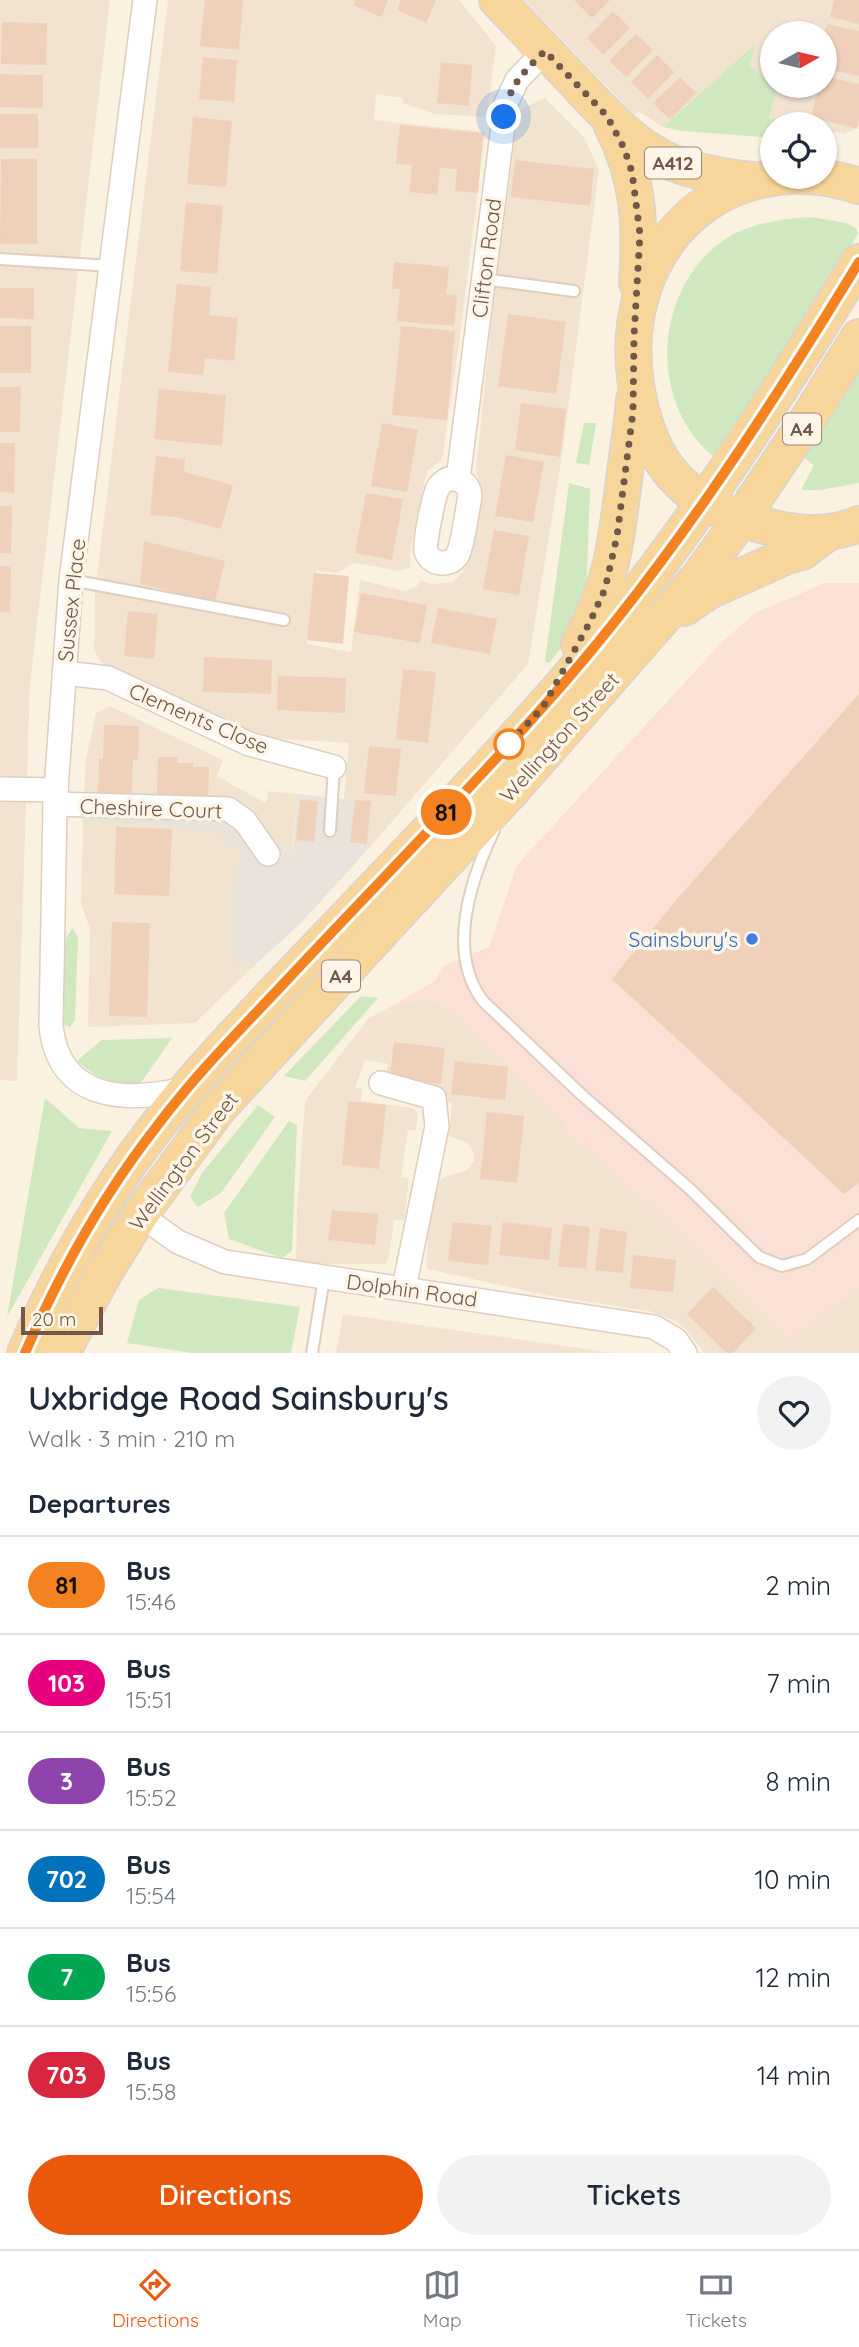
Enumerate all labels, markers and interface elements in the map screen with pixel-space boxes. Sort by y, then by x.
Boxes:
north arrow [760,21,836,98]
map controls [760,21,837,189]
your location [486,99,521,134]
button: locate [760,112,837,189]
road number: A412 [645,148,701,178]
street label: Clifton Road [466,197,506,319]
road number: A4 [783,414,821,444]
street label: Sussex Place [52,537,90,663]
street label: Wellington Street [494,667,624,807]
street label: Clements Close [125,677,273,759]
unlabelled marker [494,729,524,759]
line badge: 81 [414,789,478,835]
street label: Cheshire Court [79,793,223,823]
text: 81 [435,797,457,827]
place label: Sainsbury's [628,926,738,952]
marker: Sainsbury's [744,931,760,947]
road number: A4 [322,960,360,992]
street label: Wellington Street [123,1087,243,1235]
street label: Dolphin Road [345,1268,479,1312]
scale bar [21,1304,103,1336]
text: 20 m [32,1307,76,1331]
button: heart [757,1376,831,1450]
text: Uxbridge Road Sainsbury's [28,1377,449,1418]
text: Walk · 3 min · 210 m [28,1424,235,1453]
text: Departures [28,1487,171,1520]
text: Bus [126,1554,171,1587]
text: 2 min [765,1569,831,1602]
text: 81 [55,1570,78,1600]
text: 15:46 [126,1587,176,1616]
text: Bus [126,1652,171,1685]
text: 7 min [766,1667,831,1700]
text: 103 [48,1668,85,1698]
text: 15:51 [126,1685,172,1714]
text: Bus [126,1750,171,1783]
text: 8 min [766,1765,831,1798]
text: 3 [60,1766,73,1796]
text: 15:52 [126,1783,177,1812]
text: Bus [126,1848,171,1881]
text: 10 min [755,1863,831,1896]
text: 702 [46,1864,87,1894]
text: 15:54 [126,1881,176,1910]
text: Bus [126,1946,171,1979]
text: 12 min [756,1961,831,1994]
text: 7 [60,1962,73,1992]
text: 15:56 [126,1979,176,2008]
text: Bus [126,2044,171,2077]
text: 14 min [757,2059,831,2092]
text: 703 [46,2060,87,2090]
text: 15:58 [126,2077,176,2106]
button: Directions [28,2155,423,2235]
button: Tickets [437,2155,831,2235]
tab: Directions [112,2266,199,2332]
tab: Map [423,2266,462,2332]
tab: Tickets [685,2266,747,2332]

